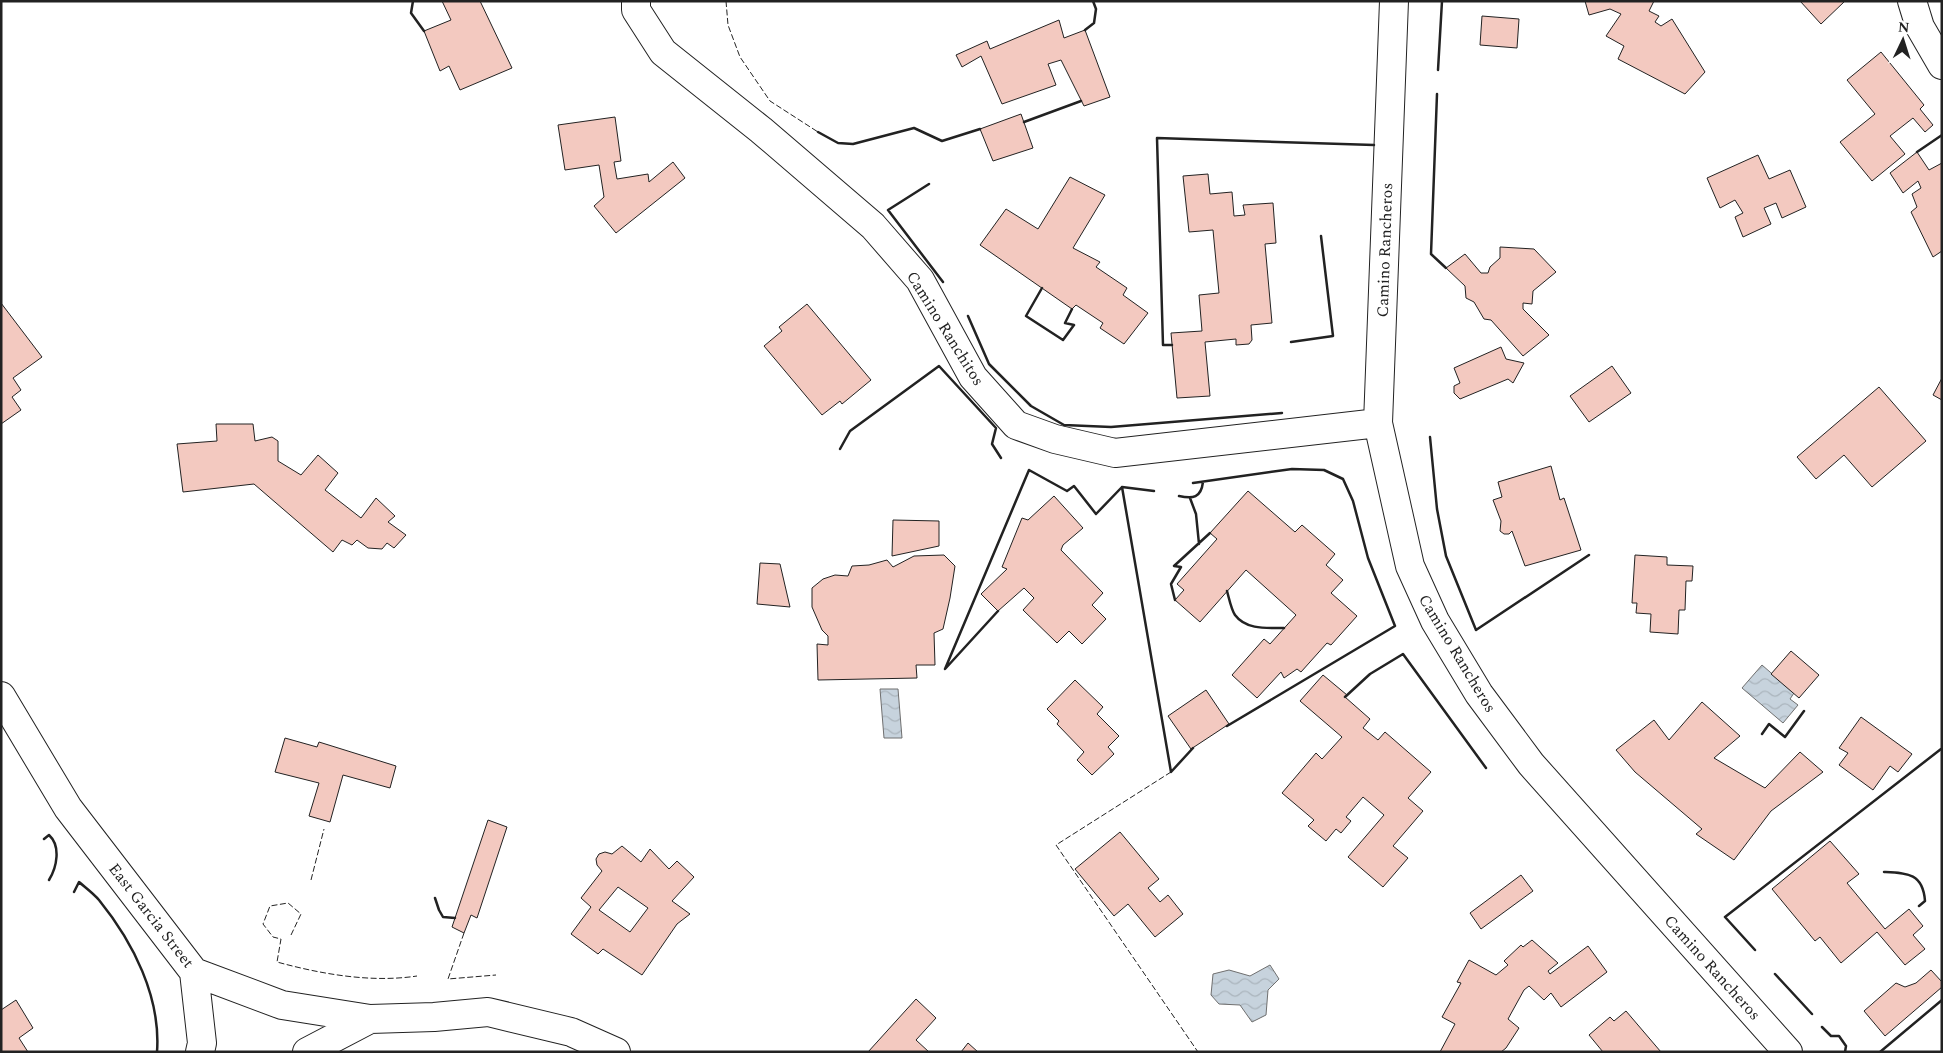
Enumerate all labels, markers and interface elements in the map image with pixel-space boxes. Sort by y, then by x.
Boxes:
north arrow [1878,15,1928,65]
text: N [1897,17,1910,38]
street label: Camino Rancheros [1371,182,1399,318]
street label: Camino Ranchitos [900,267,990,390]
street label: Camino Rancheros [1412,590,1502,717]
street label: East Garcia Street [102,858,200,974]
street label: Camino Rancheros [1658,910,1766,1026]

